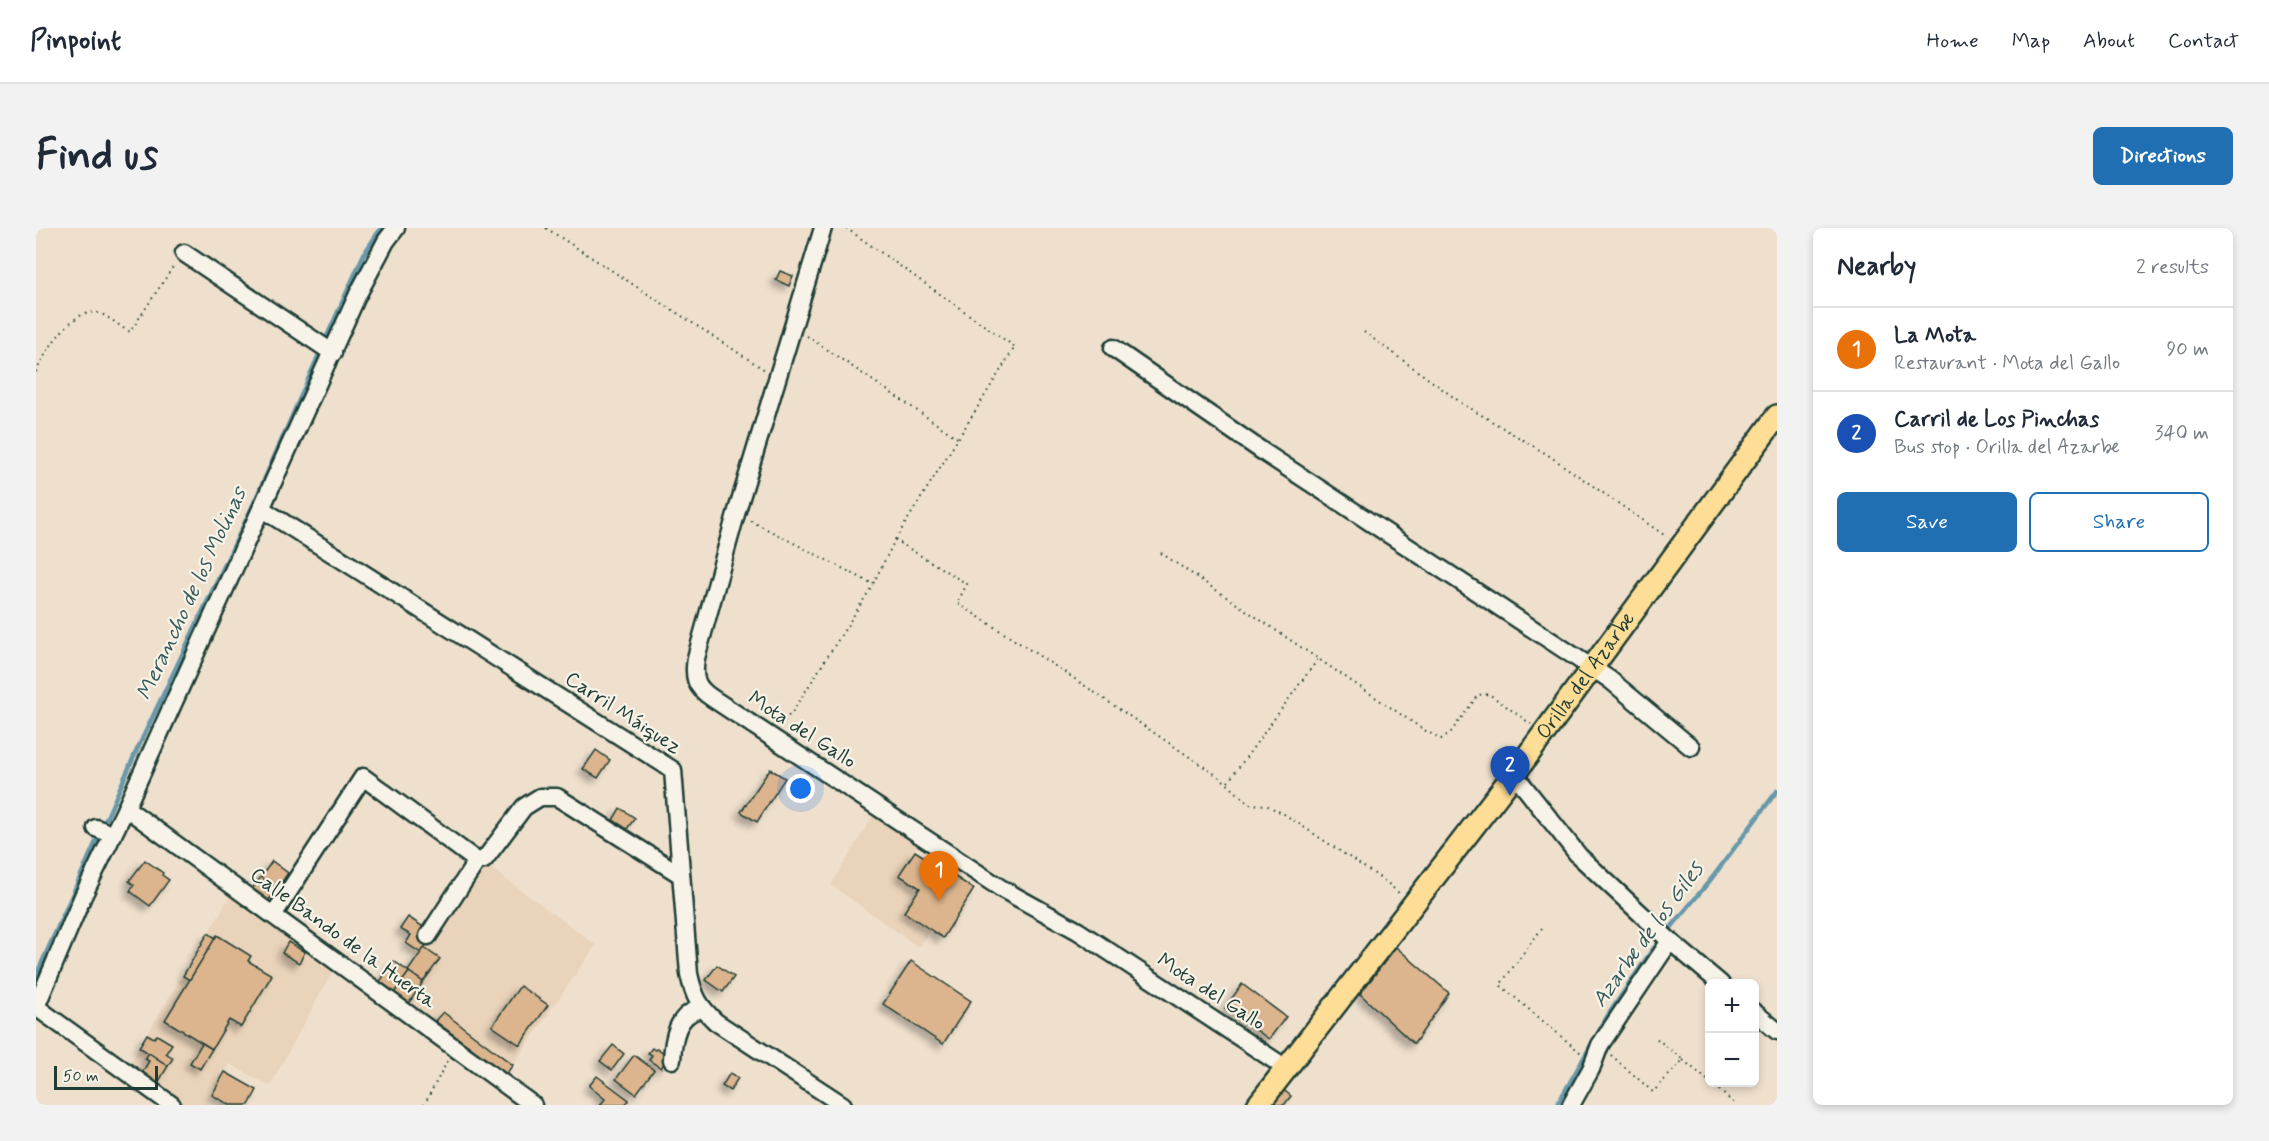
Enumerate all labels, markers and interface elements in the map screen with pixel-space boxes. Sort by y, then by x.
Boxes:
text: Pinpoint [30,23,121,60]
text: Home [1927,27,1979,55]
text: Map [2012,27,2050,55]
text: About [2083,27,2135,55]
text: Contact [2168,27,2239,55]
button: Directions [2093,127,2233,185]
text: Find us [36,129,158,184]
text: Nearby [1837,250,1916,284]
text: 2 results [2136,254,2209,281]
text: La Mota [1894,322,1976,350]
text: 1 [1852,336,1861,363]
text: 90 m [2166,336,2209,363]
text: Restaurant · Mota del Gallo [1894,350,2120,377]
text: Carril de Los Pinchas [1894,406,2099,434]
text: 2 [1852,420,1861,447]
text: 340 m [2154,420,2209,447]
text: Bus stop · Orilla del Azarbe [1894,434,2120,461]
water label: Merancho de los Molinas [130,481,255,705]
button: Save [1837,492,2017,552]
button: Share [2029,492,2209,552]
street label: Orilla del Azarbe [1530,607,1642,745]
street label: Carril Máiquez [559,665,687,761]
street label: Mota del Gallo [743,685,861,775]
pin: 2 [1490,746,1530,796]
your location [786,774,815,803]
pin: 1 [920,852,958,901]
water label: Azarbe de los Giles [1586,855,1711,1013]
street label: Calle Bando de la Huerta [244,861,442,1015]
street label: Mota del Gallo [1152,947,1270,1037]
map controls [1705,979,1759,1087]
button: + [1705,979,1759,1033]
button: − [1705,1033,1759,1087]
scale bar [54,1063,158,1090]
text: 50 m [63,1066,99,1087]

